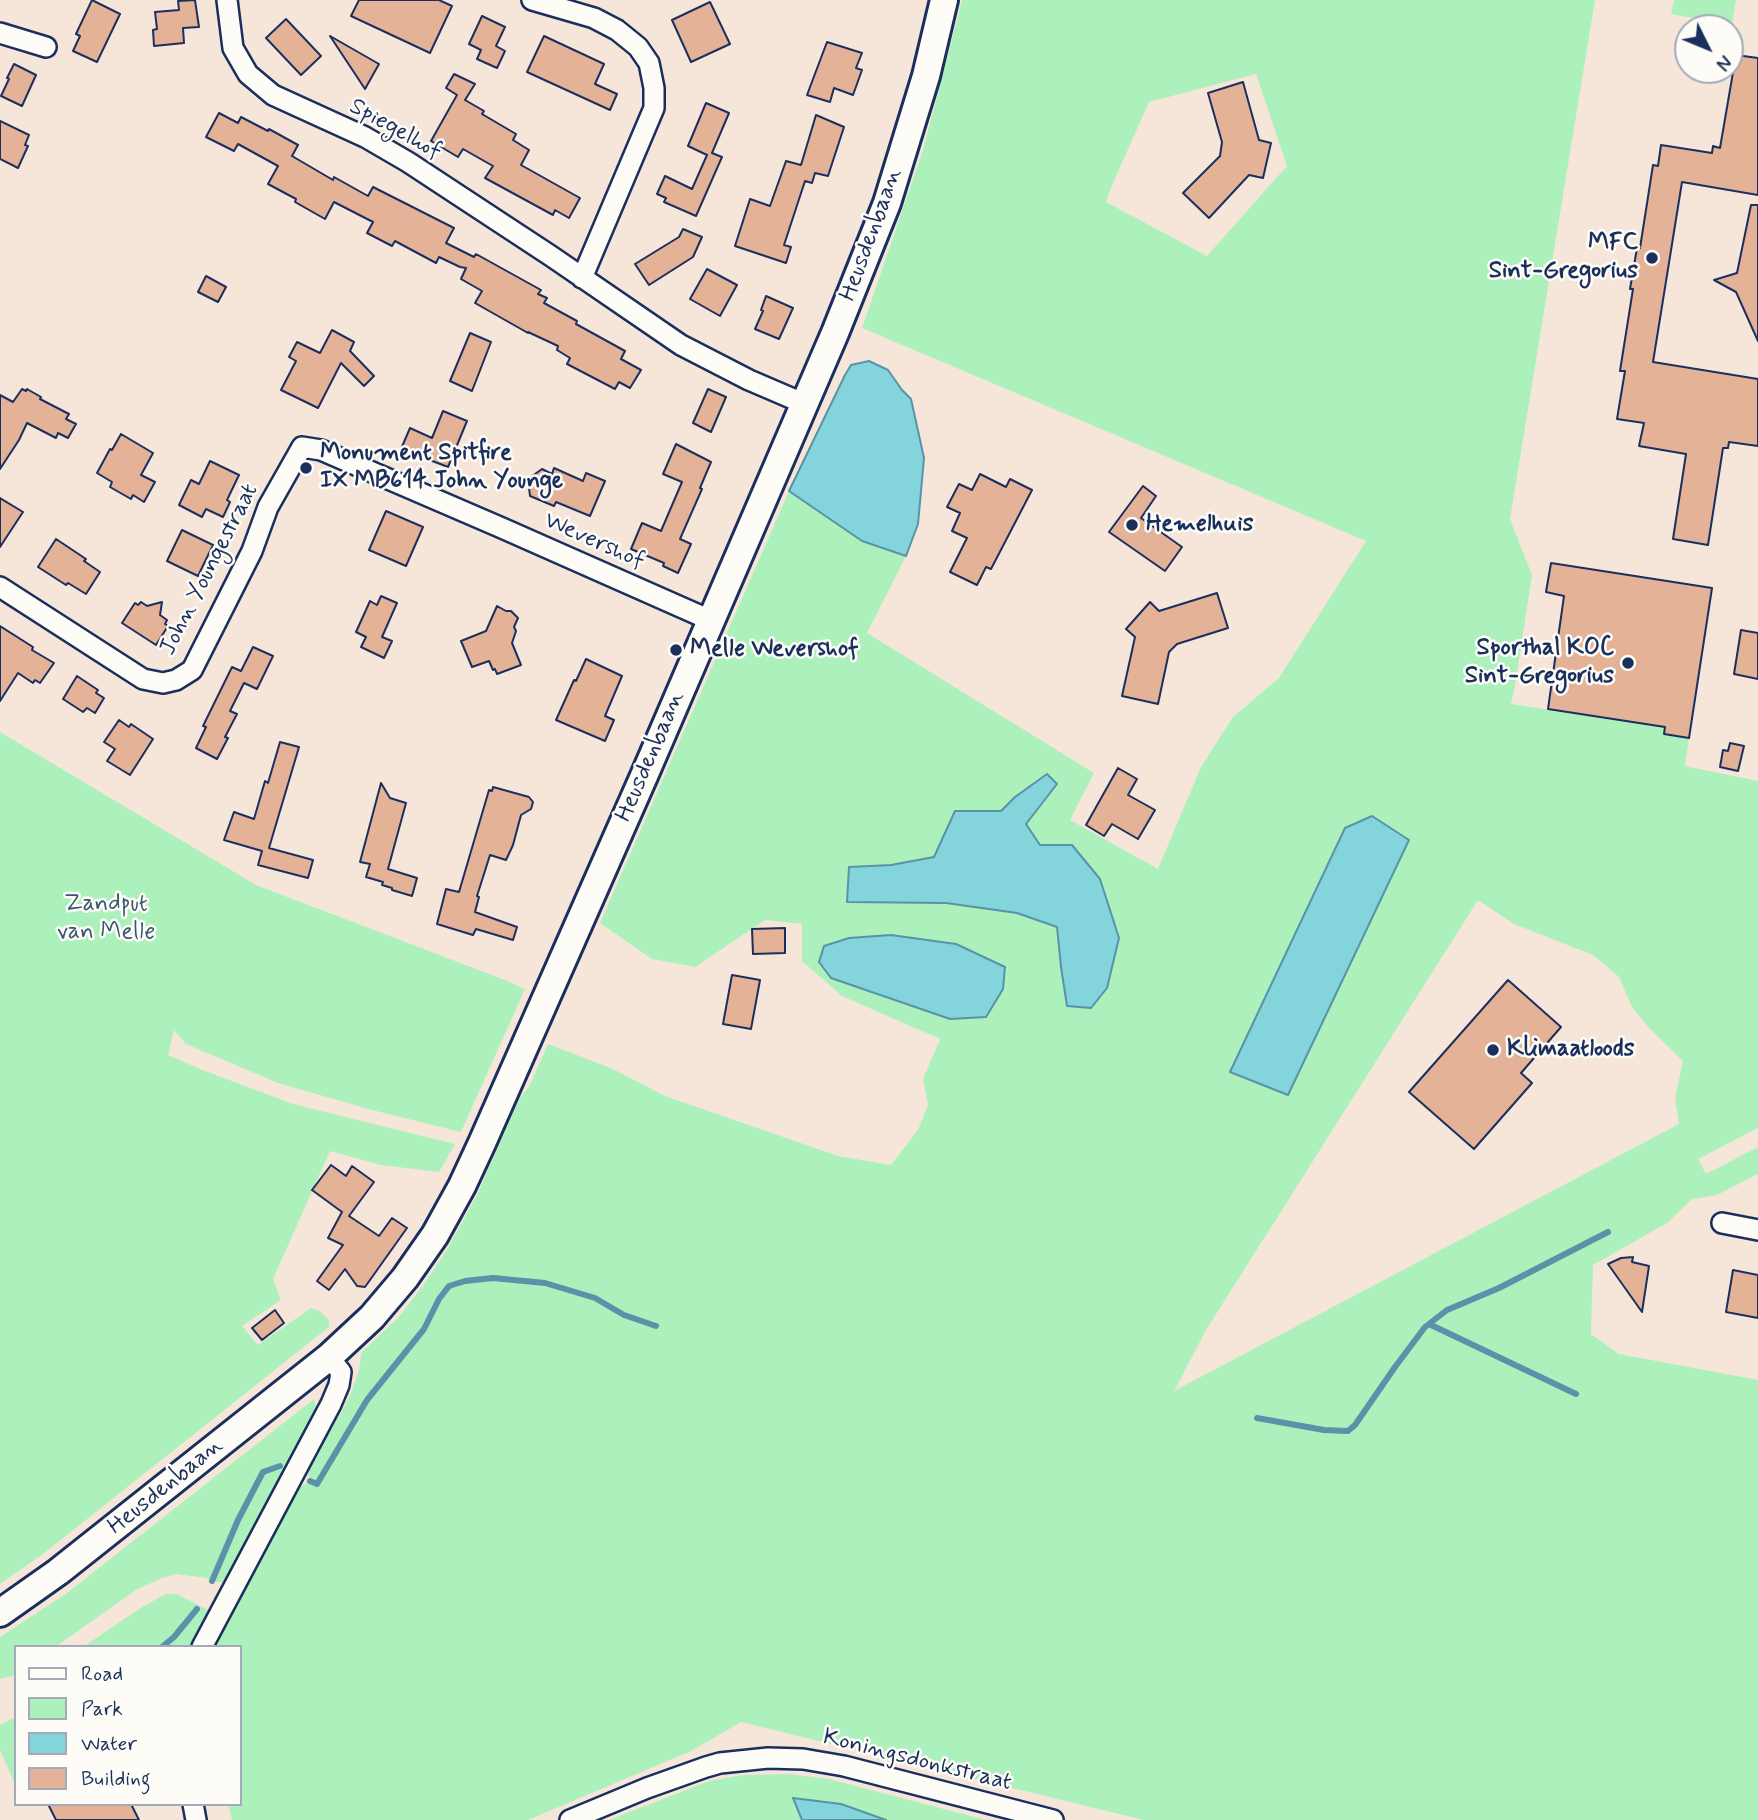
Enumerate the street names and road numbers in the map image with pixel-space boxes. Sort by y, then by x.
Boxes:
street label: Spiegelhof [344,93,446,167]
street label: Heusdenbaan [835,165,909,305]
street label: John Youngestraat [154,479,266,661]
street label: Wevershof [539,507,649,577]
street label: Heusdenbaan [611,687,691,827]
street label: Heusdenbaan [103,1432,229,1542]
street label: Koningsdonkstraat [820,1724,1014,1798]

